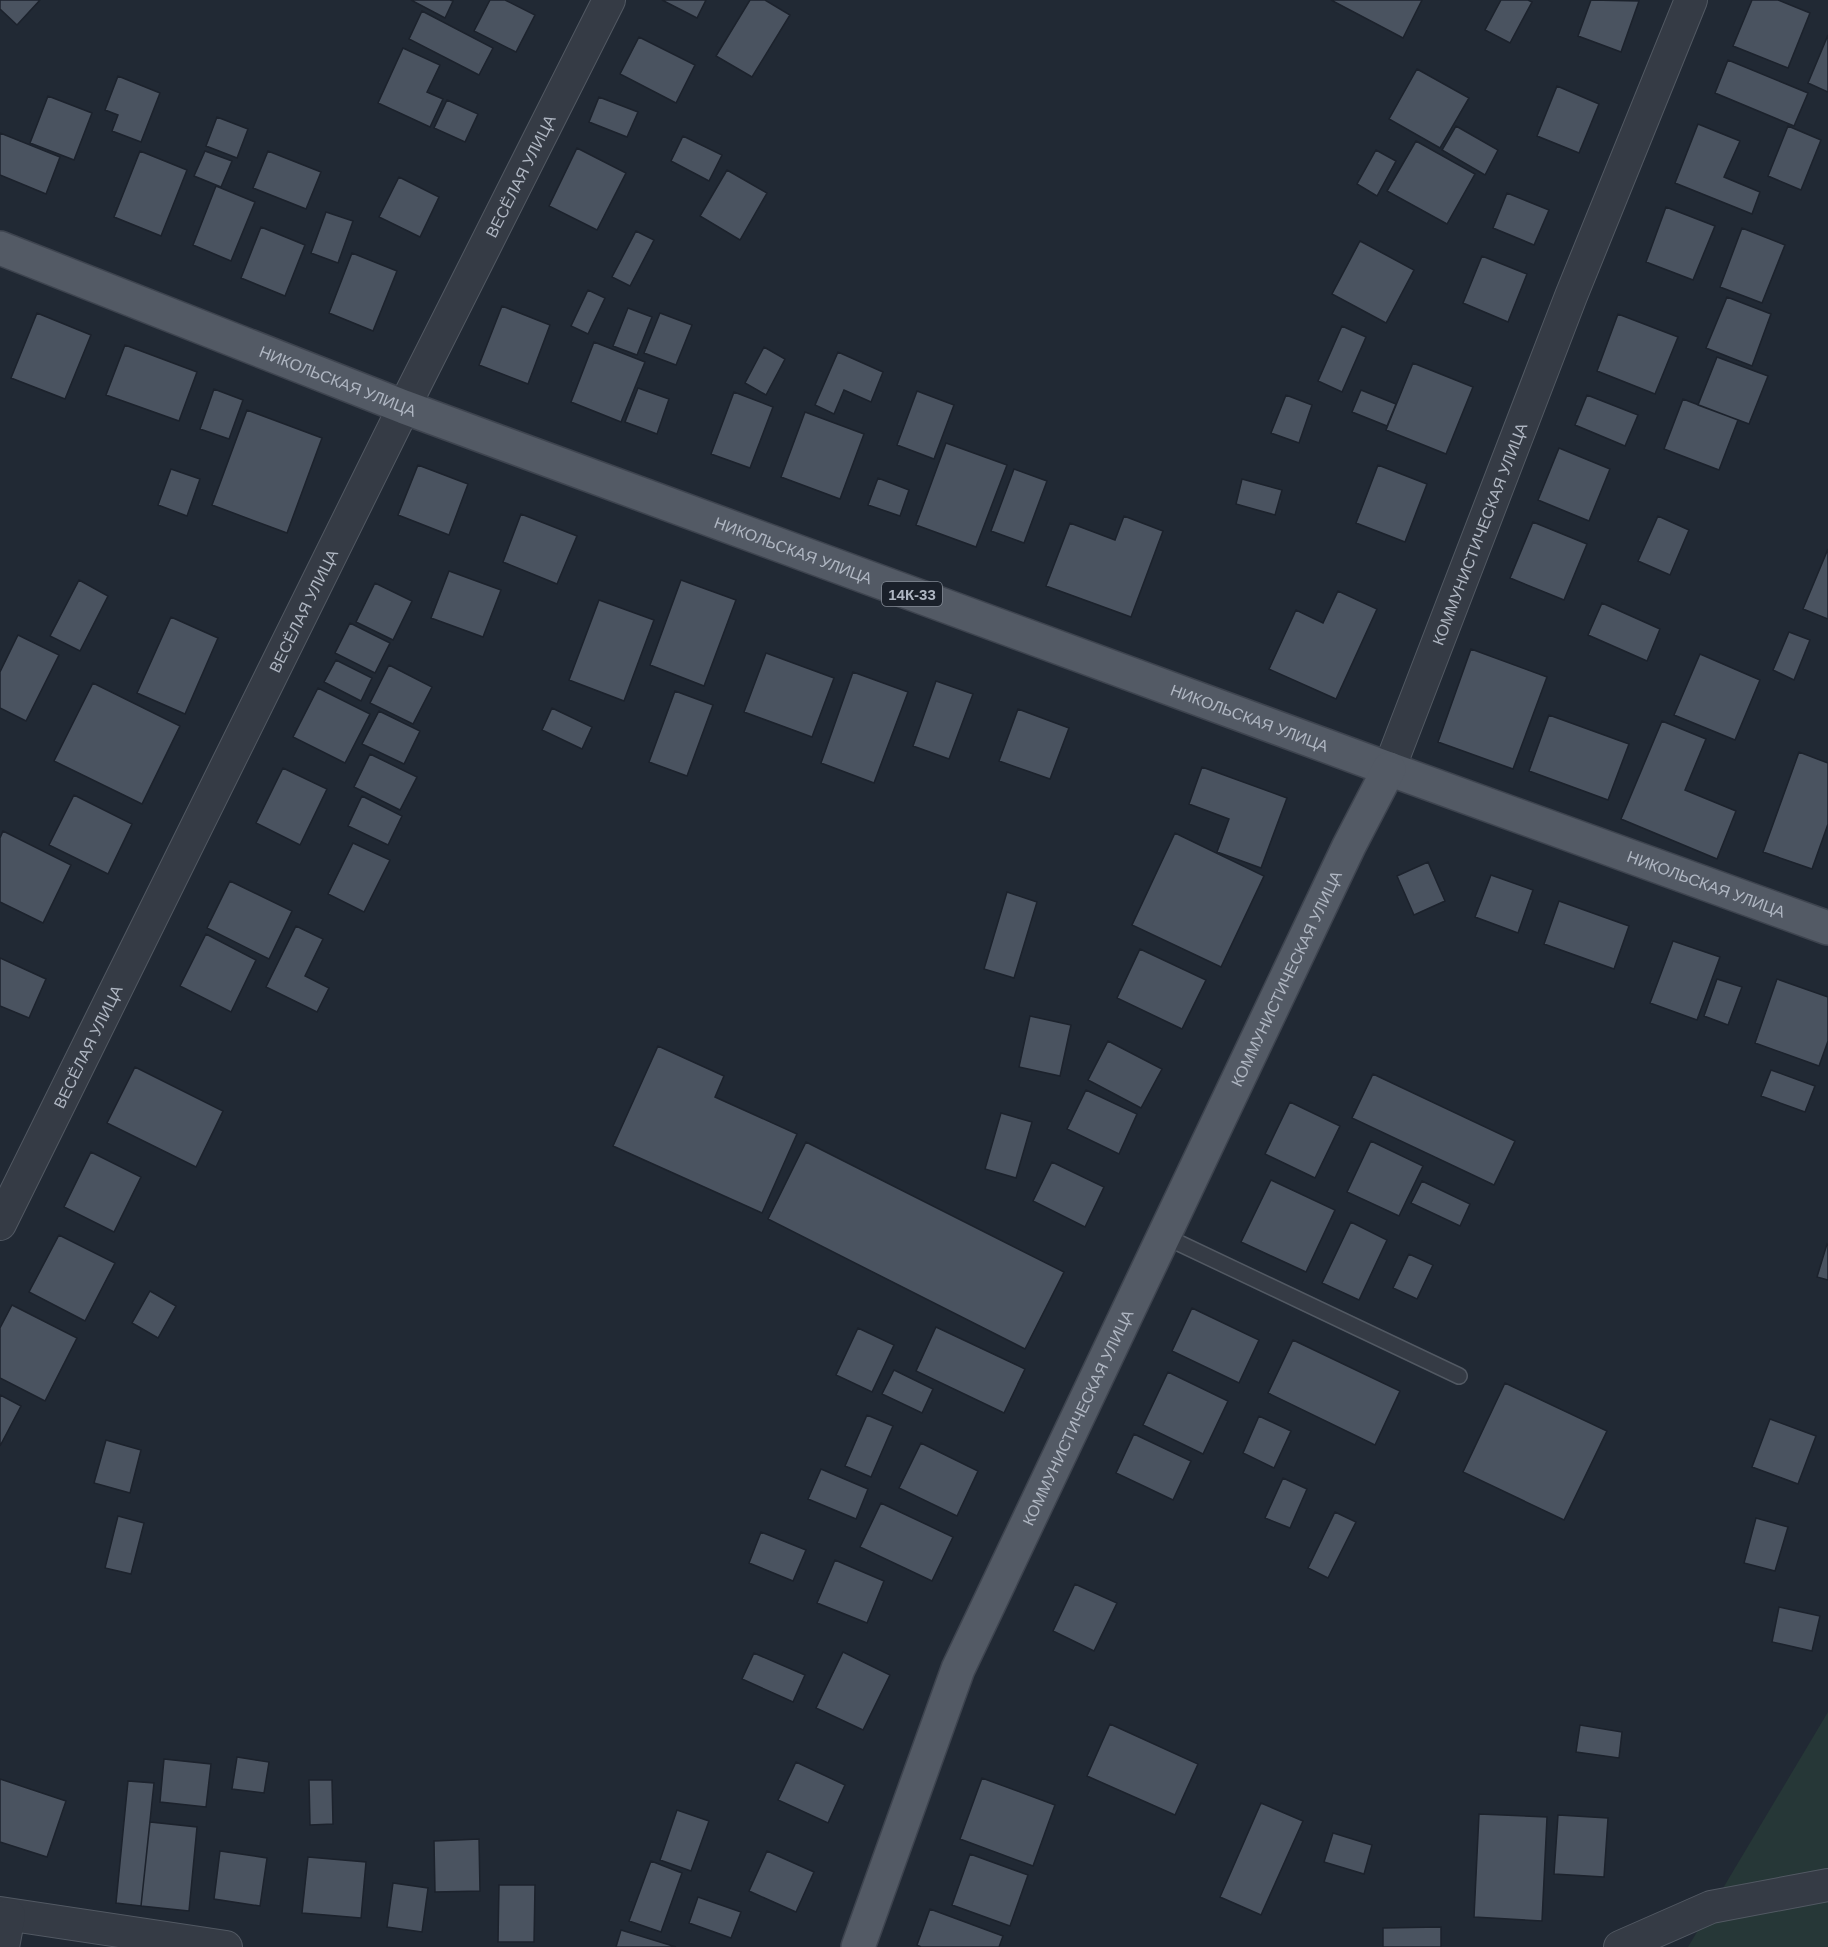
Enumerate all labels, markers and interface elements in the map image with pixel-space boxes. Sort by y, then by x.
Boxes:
street label: ВЕСЁЛАЯ УЛИЦА [482,112,558,240]
street label: НИКОЛЬСКАЯ УЛИЦА [257,342,419,419]
street label: КОММУНИСТИЧЕСКАЯ УЛИЦА [1429,420,1530,647]
street label: НИКОЛЬСКАЯ УЛИЦА [712,513,875,587]
street label: ВЕСЁЛАЯ УЛИЦА [266,546,341,675]
road number: 14К-33 [882,582,942,606]
street label: НИКОЛЬСКАЯ УЛИЦА [1168,681,1331,755]
street label: НИКОЛЬСКАЯ УЛИЦА [1625,848,1788,920]
street label: КОММУНИСТИЧЕСКАЯ УЛИЦА [1228,867,1345,1089]
street label: ВЕСЁЛАЯ УЛИЦА [50,982,125,1111]
street label: КОММУНИСТИЧЕСКАЯ УЛИЦА [1019,1306,1136,1528]

